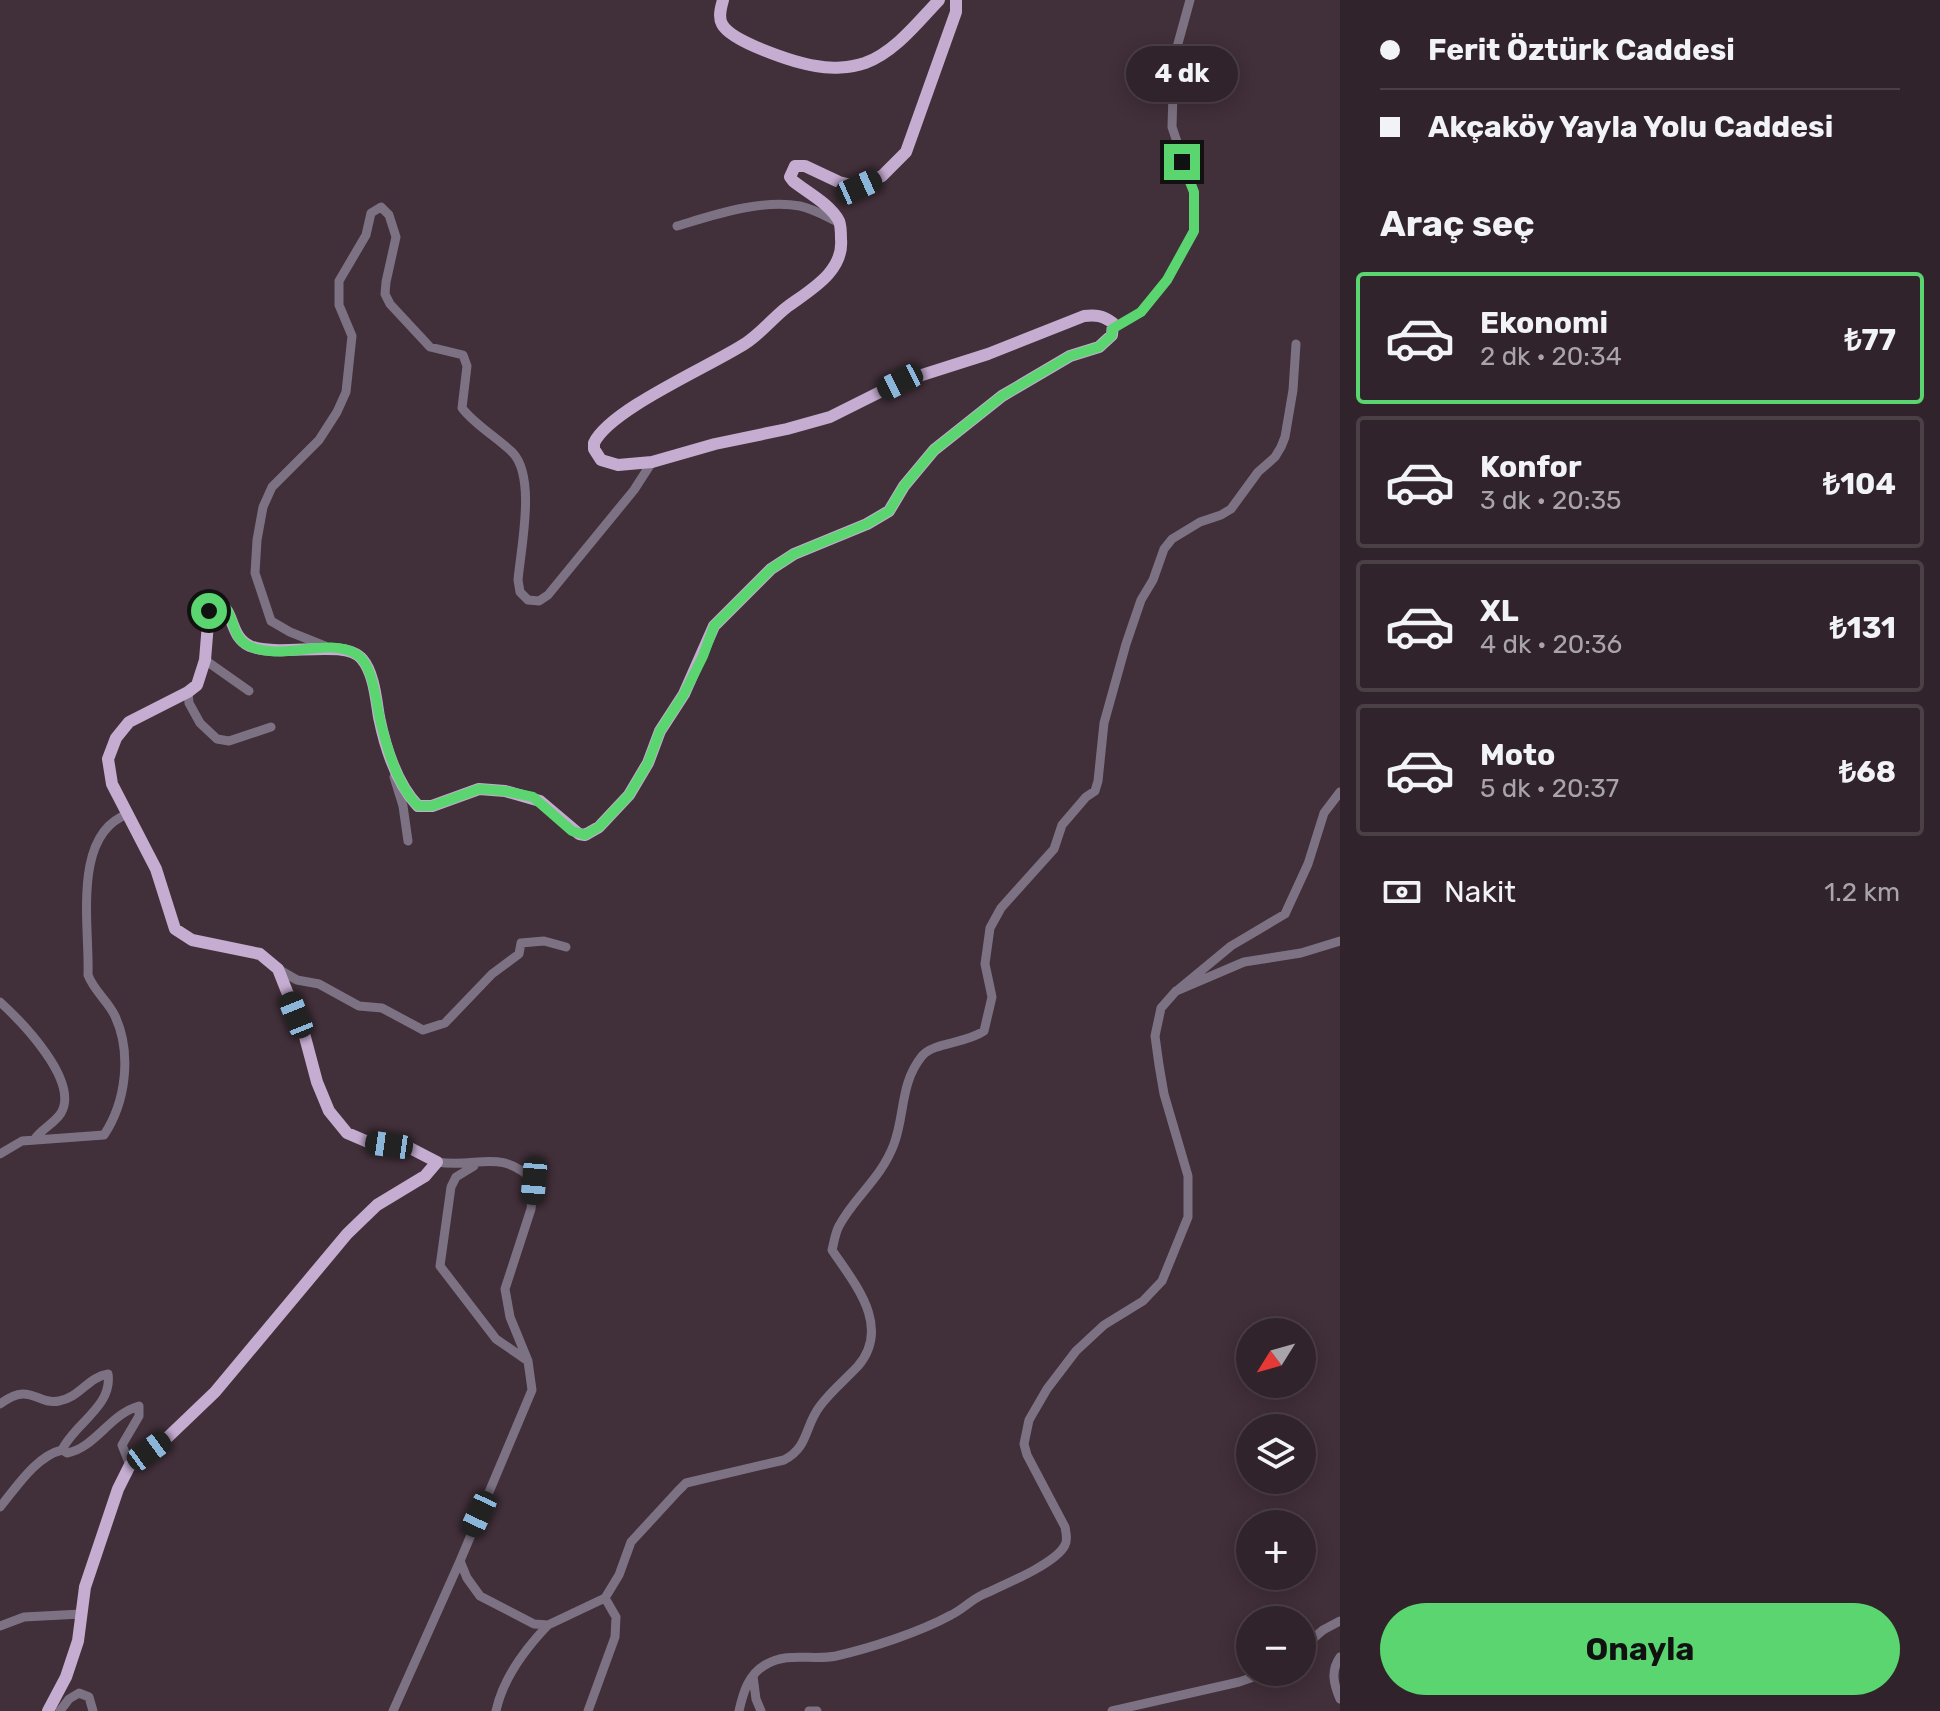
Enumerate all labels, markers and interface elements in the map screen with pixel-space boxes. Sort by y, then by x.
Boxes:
text: Ferit Öztürk Caddesi [1428,32,1735,68]
callout: 4 dk [1126,46,1238,102]
text: 4 dk [1155,58,1209,89]
text: Akçaköy Yayla Yolu Caddesi [1428,109,1833,145]
route end [1164,144,1200,180]
car [832,166,886,208]
text: Araç seç [1380,202,1535,245]
icon: car [1384,302,1456,374]
text: Ekonomi [1480,305,1608,341]
text: ₺77 [1844,322,1896,358]
text: 2 dk · 20:34 [1480,341,1622,372]
car [873,360,927,404]
icon: car [1384,446,1456,518]
text: Konfor [1480,449,1582,485]
text: ₺104 [1823,466,1896,502]
text: 3 dk · 20:35 [1480,485,1621,516]
icon: car [1384,590,1456,662]
route start [191,593,227,629]
text: XL [1480,593,1519,629]
text: ₺131 [1830,610,1896,646]
text: 4 dk · 20:36 [1480,629,1622,660]
icon: car [1384,734,1456,806]
text: Moto [1480,737,1555,773]
text: ₺68 [1839,754,1896,790]
text: 5 dk · 20:37 [1480,773,1619,804]
icon: cash [1380,870,1424,914]
text: Nakit [1444,874,1516,910]
text: 1.2 km [1824,877,1900,908]
car [276,988,316,1042]
car [364,1130,414,1160]
car [520,1156,548,1206]
north arrow [1236,1318,1316,1398]
map controls [1236,1318,1316,1686]
button: layers [1236,1414,1316,1494]
car [123,1427,175,1475]
car [458,1487,500,1541]
button: + [1236,1510,1316,1590]
button: Onayla [1380,1603,1900,1695]
button: − [1236,1606,1316,1686]

